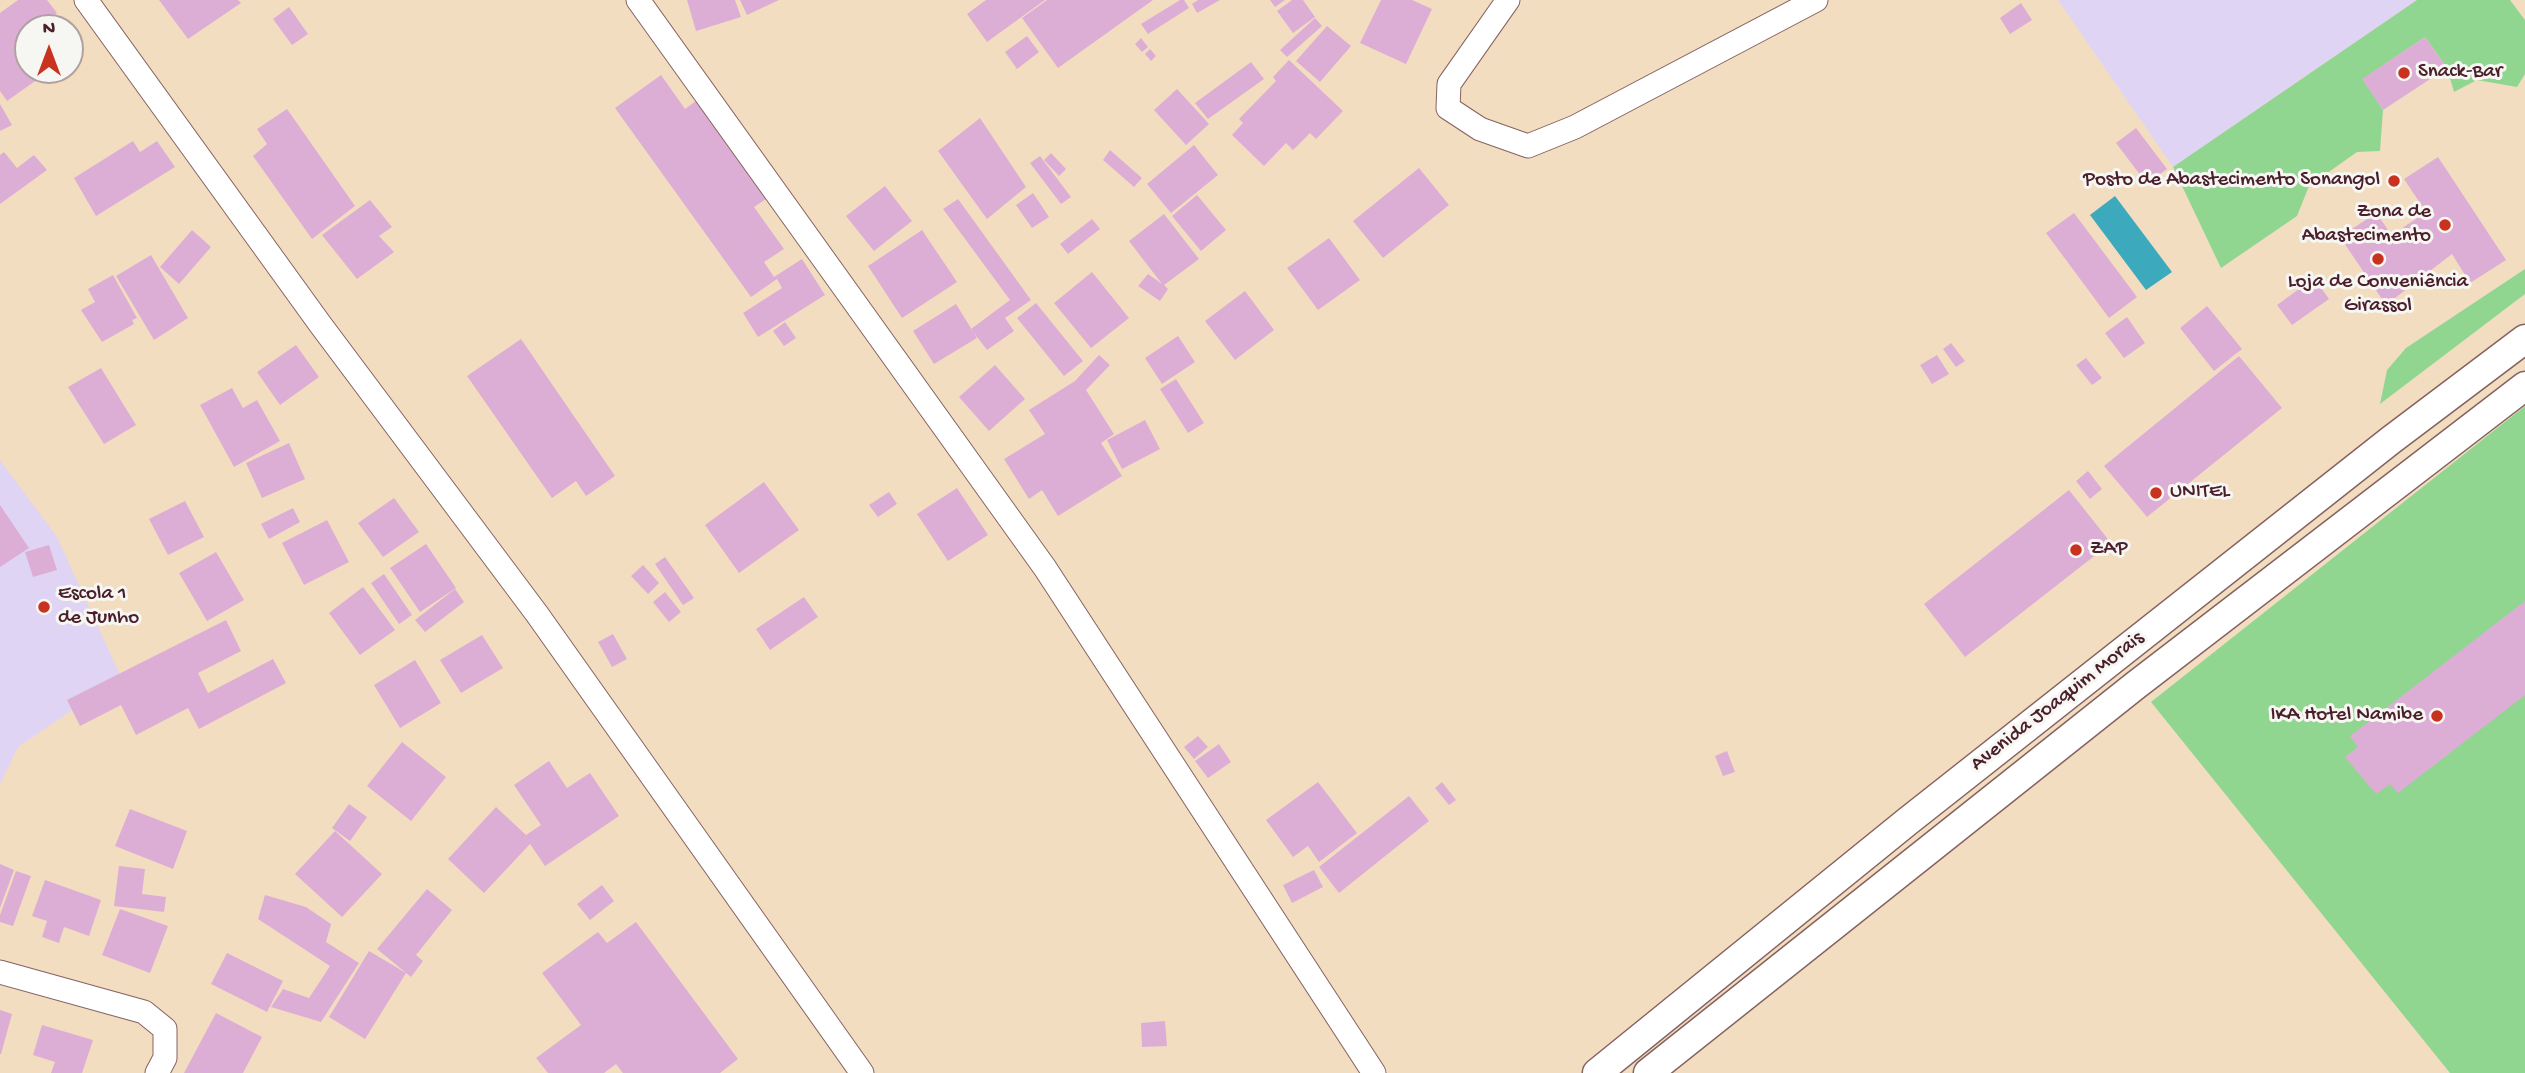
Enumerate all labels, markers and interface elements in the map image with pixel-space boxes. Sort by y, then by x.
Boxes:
north arrow [14,14,84,84]
text: N [43,18,55,41]
place label: Snack-Bar [2418,60,2502,86]
marker: Snack-Bar [2396,65,2412,81]
place label: Posto de Abastecimento Sonangol [2083,168,2380,194]
marker: Posto de Abastecimento Sonangol [2386,173,2402,189]
place label: Zona de Abastecimento [2302,200,2431,250]
marker: Zona de Abastecimento [2437,217,2453,233]
marker: Loja de Conveniência Girassol [2370,251,2386,267]
place label: Loja de Conveniência Girassol [2288,270,2468,320]
place label: UNITEL [2170,480,2230,506]
marker: UNITEL [2148,485,2164,501]
place label: ZAP [2090,537,2128,563]
marker: ZAP [2068,542,2084,558]
place label: Escola 1 de Junho [58,582,139,632]
marker: Escola 1 de Junho [36,599,52,615]
street label: Avenida Joaquim Morais [1966,626,2150,778]
place label: IKA Hotel Namibe [2270,703,2423,729]
marker: IKA Hotel Namibe [2429,708,2445,724]

